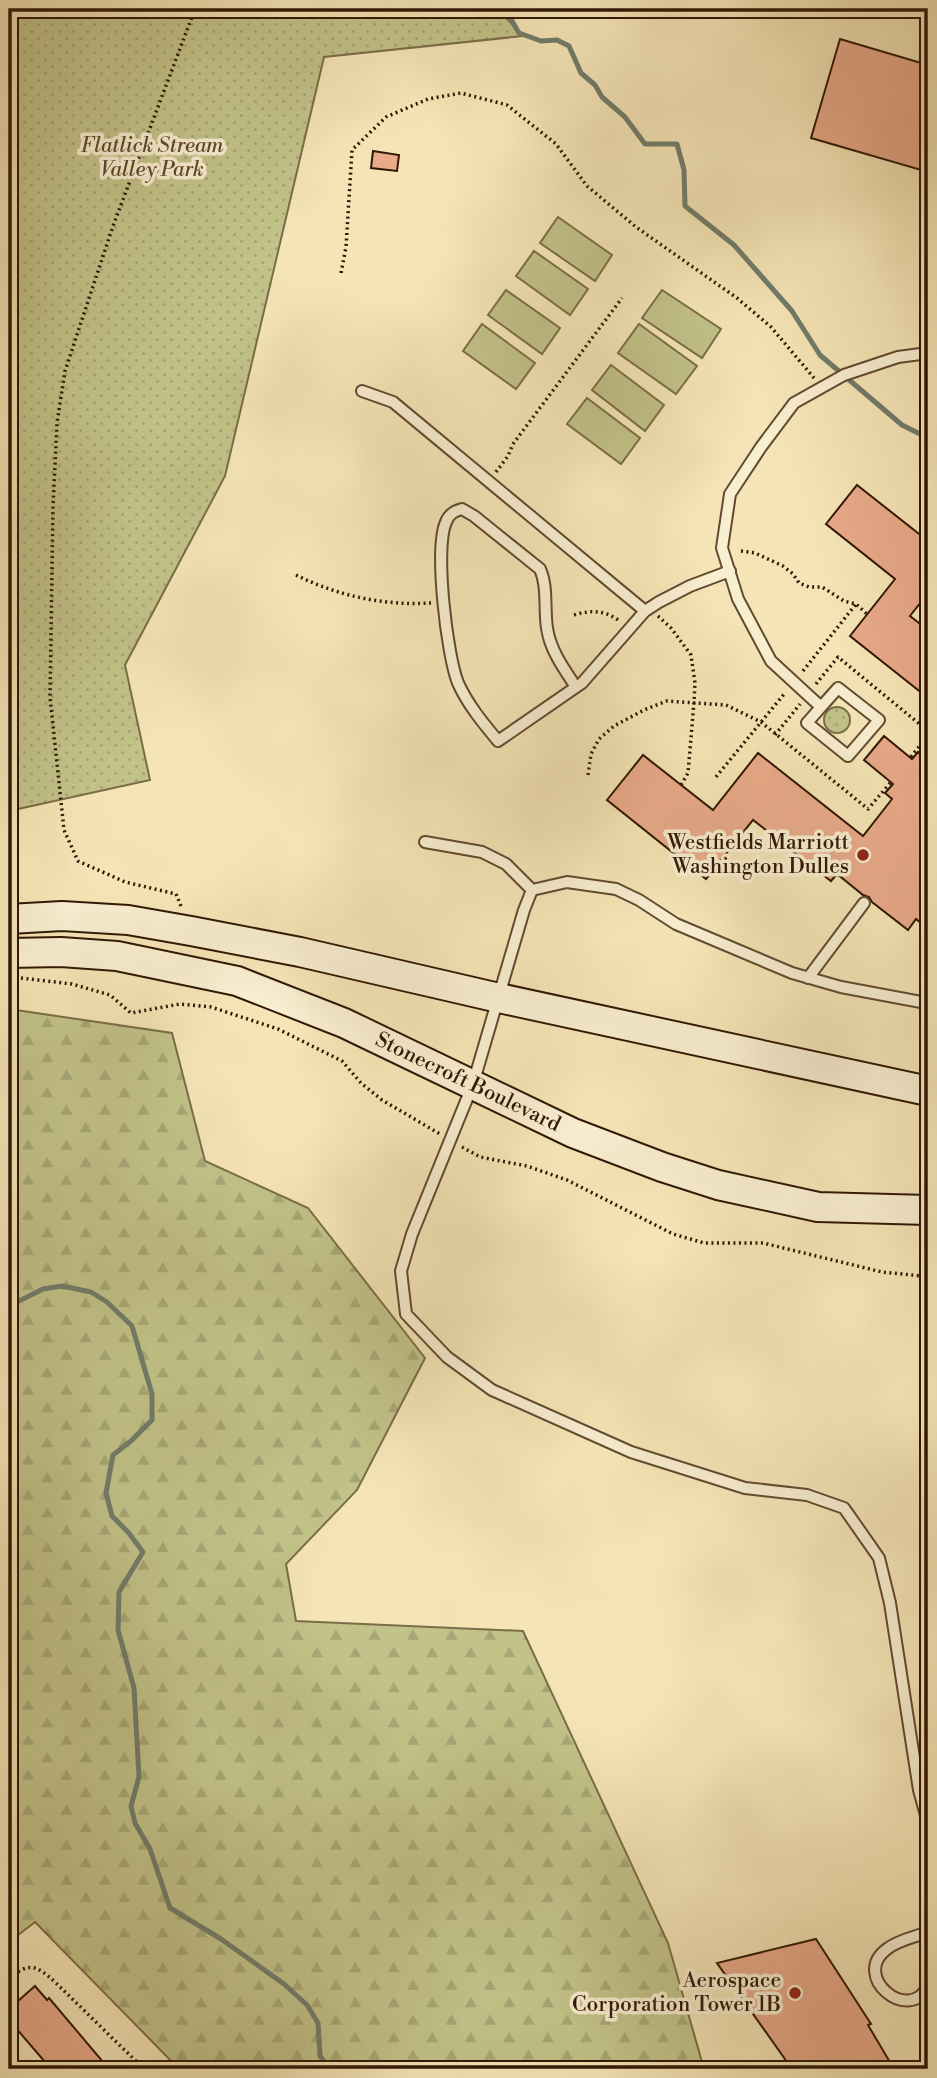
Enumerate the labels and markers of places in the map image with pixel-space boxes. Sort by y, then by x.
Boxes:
place label: Westfields Marriott Washington Dulles [666,830,850,880]
marker: Westfields Marriott Washington Dulles [855,847,871,863]
place label: Aerospace Corporation Tower 1B [572,1968,781,2018]
marker: Aerospace Corporation Tower 1B [787,1985,803,2001]

